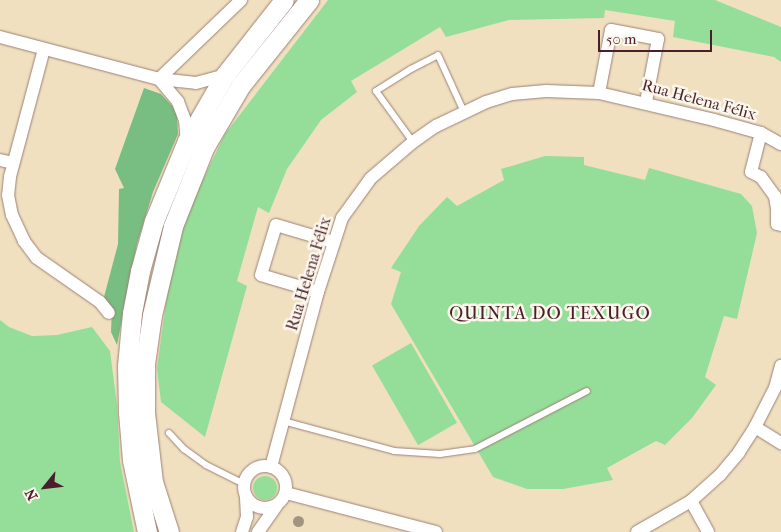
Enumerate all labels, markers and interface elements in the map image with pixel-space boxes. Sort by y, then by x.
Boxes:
scale bar [601,20,715,52]
text: 50 m [606,30,636,48]
street label: Rua Helena Félix [640,75,758,125]
street label: Rua Helena Félix [283,215,335,333]
district label: QUINTA DO TEXUGO [447,303,653,325]
north arrow [20,462,70,512]
text: N [21,486,41,503]

